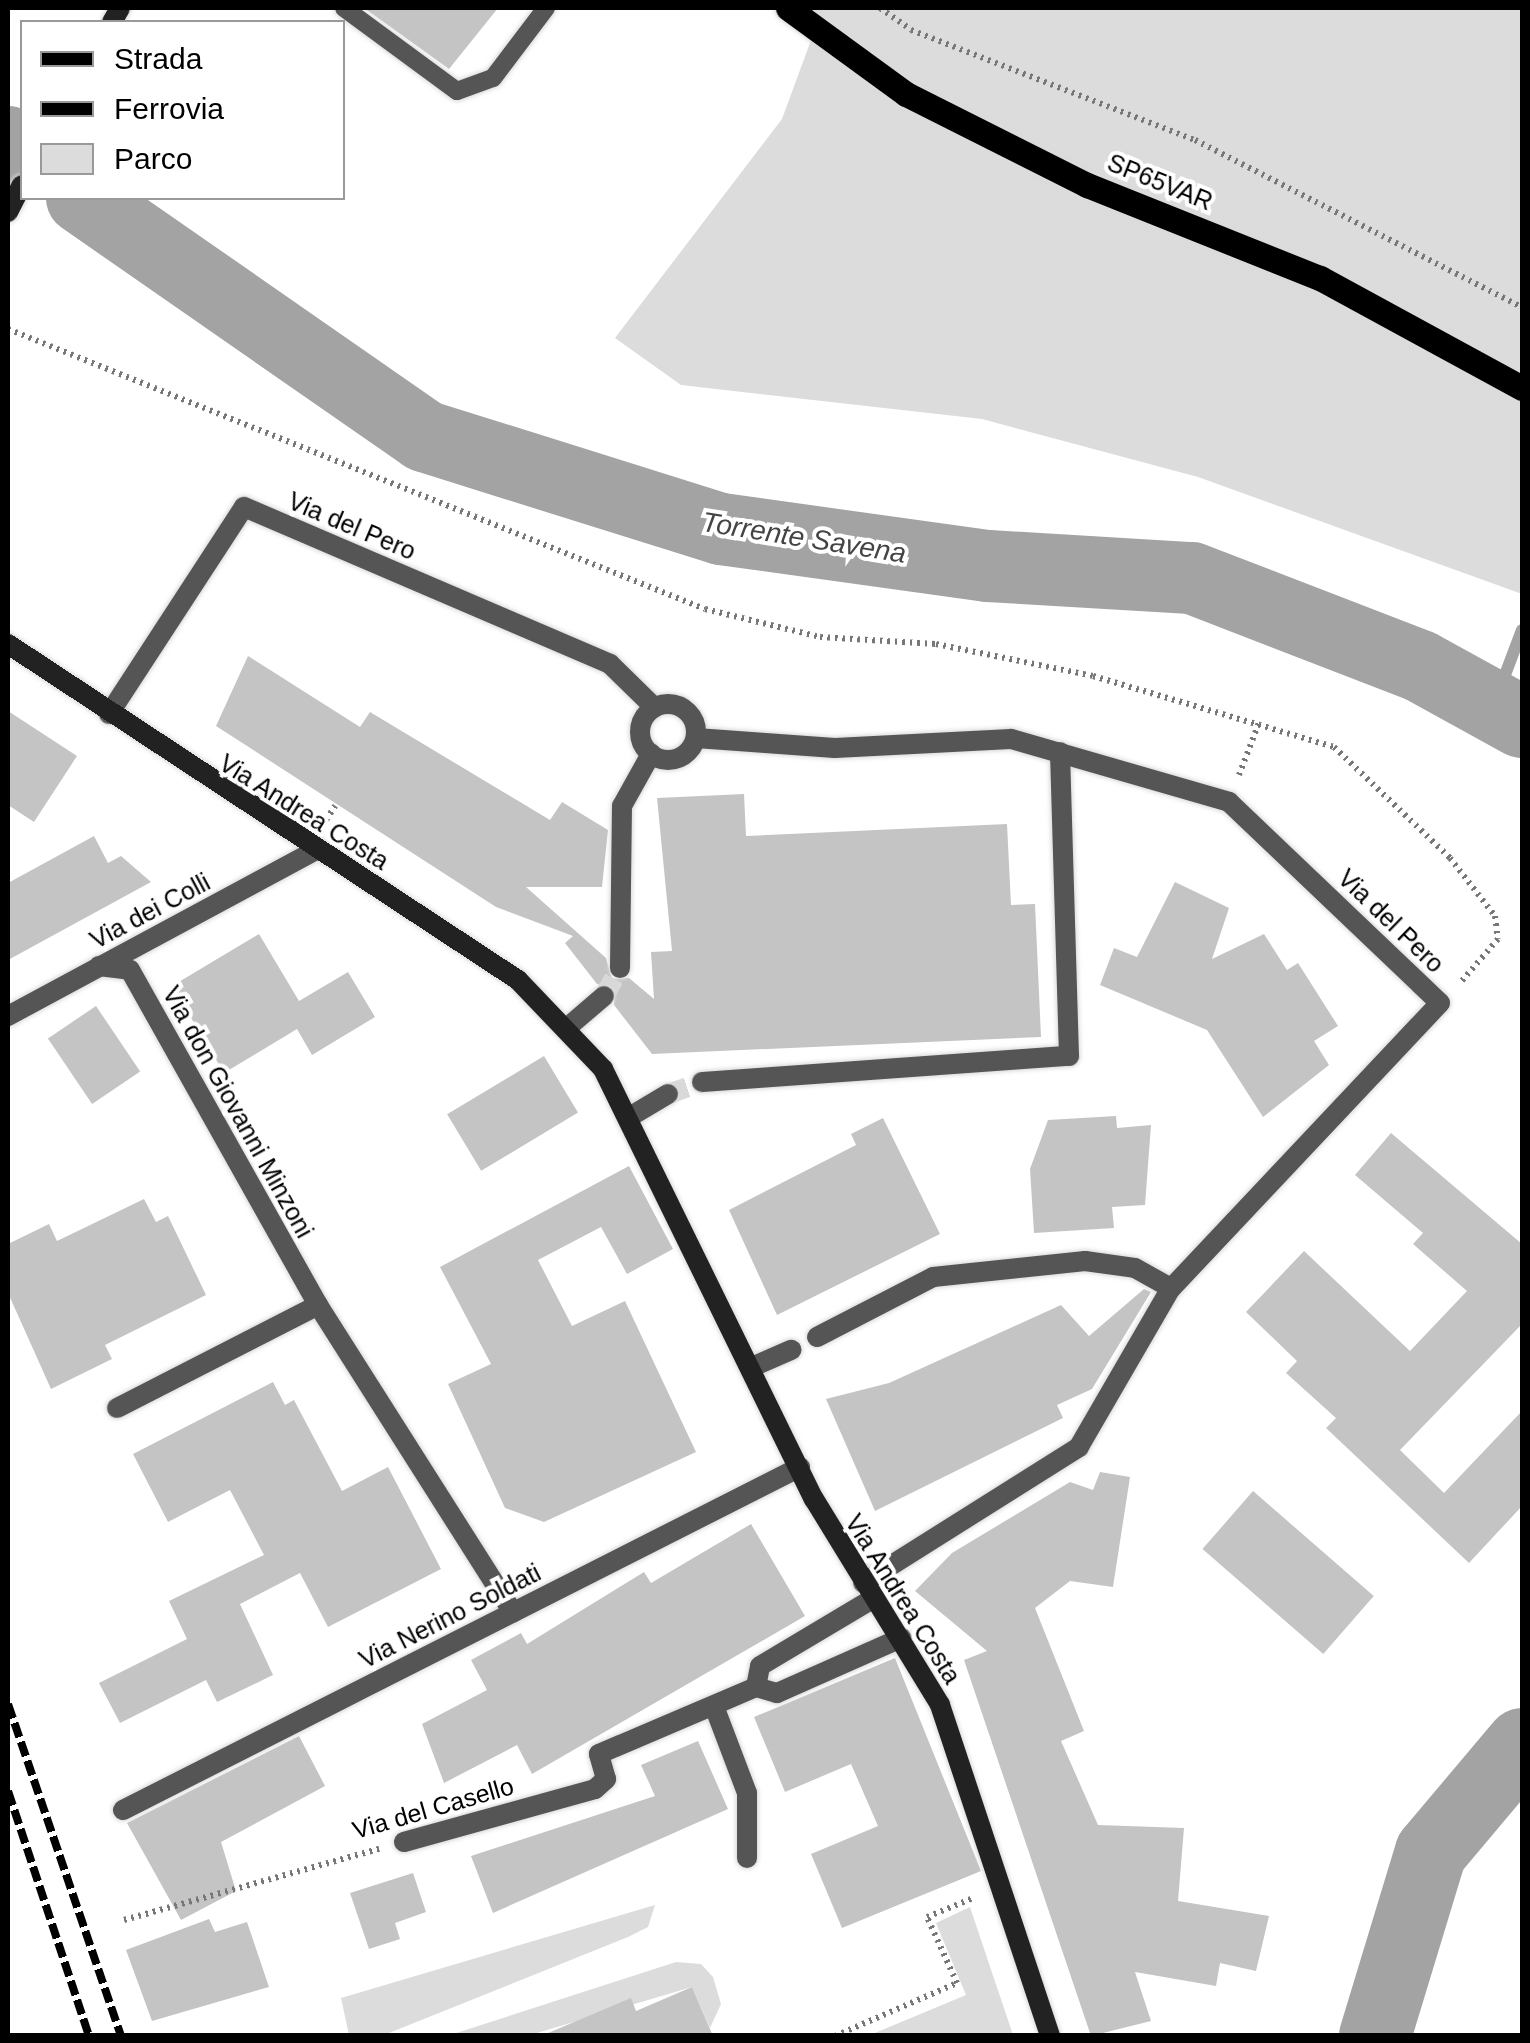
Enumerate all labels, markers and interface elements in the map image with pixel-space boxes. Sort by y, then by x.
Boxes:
legend [20,20,345,200]
text: Strada [114,42,202,75]
text: Ferrovia [114,92,224,125]
text: Parco [114,142,192,175]
street label: SP65VAR [1103,147,1217,217]
street label: Via del Pero [284,486,420,566]
water label: Torrente Savena [700,505,908,571]
street label: Via Andrea Costa [213,747,395,877]
street label: Via del Pero [1332,863,1450,979]
street label: Via dei Colli [85,867,215,955]
street label: Via don Giovanni Minzoni [156,981,320,1243]
street label: Via Andrea Costa [838,1508,968,1690]
street label: Via Nerino Soldati [354,1557,546,1675]
street label: Via del Casello [349,1771,517,1845]

